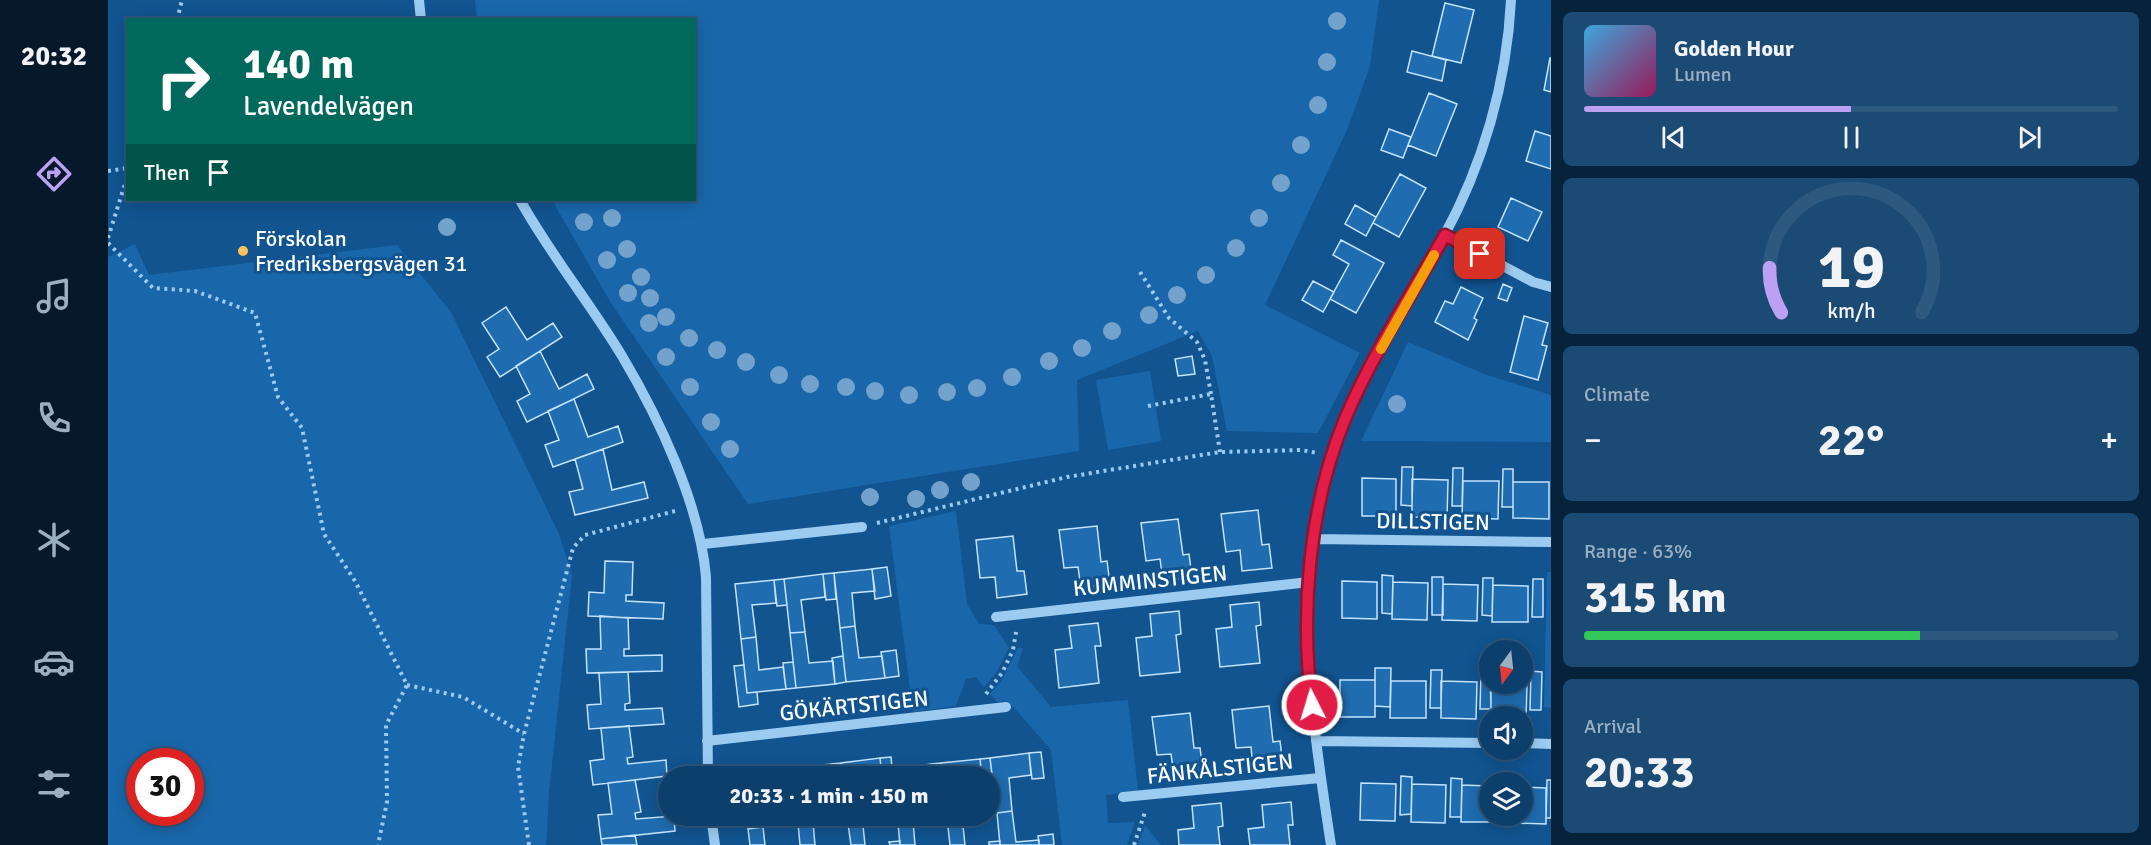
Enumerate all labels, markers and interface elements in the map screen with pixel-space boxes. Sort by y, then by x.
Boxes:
text: Golden Hour [1674,35,1794,62]
text: 140 m [243,39,354,90]
text: 20:32 [21,40,87,73]
icon: right [144,42,222,120]
text: Lumen [1674,62,1732,87]
text: Lavendelvägen [243,90,414,123]
icon: previous [1657,121,1690,154]
icon: pause [1835,121,1868,154]
icon: next [2013,121,2046,154]
icon: directions [33,153,75,195]
icon: arrive [202,156,235,189]
text: Then [144,159,190,186]
place label: Förskolan Fredriksbergsvägen 31 [255,225,467,277]
pin [1454,228,1505,279]
text: 19 [1817,228,1885,305]
icon: arrive [1463,237,1496,270]
marker: Förskolan Fredriksbergsvägen 31 [236,244,250,258]
icon: music [33,275,75,317]
text: km/h [1827,299,1875,325]
text: Climate [1584,382,1650,407]
icon: phone [33,397,75,439]
text: 22° [1818,413,1884,468]
text: − [1584,420,1602,461]
text: + [2100,420,2118,461]
street label: DILLSTIGEN [1376,507,1490,536]
icon: climate [33,519,75,561]
text: Range · 63% [1584,539,1692,564]
street label: KUMMINSTIGEN [1072,559,1229,602]
text: 315 km [1584,570,1727,625]
north arrow [1479,640,1533,694]
map controls [1479,640,1533,826]
icon: car [33,641,75,683]
position arrow [1280,673,1344,737]
street label: GÖKÄRTSTIGEN [778,684,930,727]
button: sound [1479,706,1533,760]
text: Arrival [1584,714,1642,739]
text: 20:33 [1584,745,1694,800]
street label: FÄNKÅLSTIGEN [1146,747,1294,790]
speed limit sign: 30 [126,748,204,826]
icon: filters [33,763,75,805]
button: layers [1479,772,1533,826]
text: 20:33 · 1 min · 150 m [729,782,929,809]

